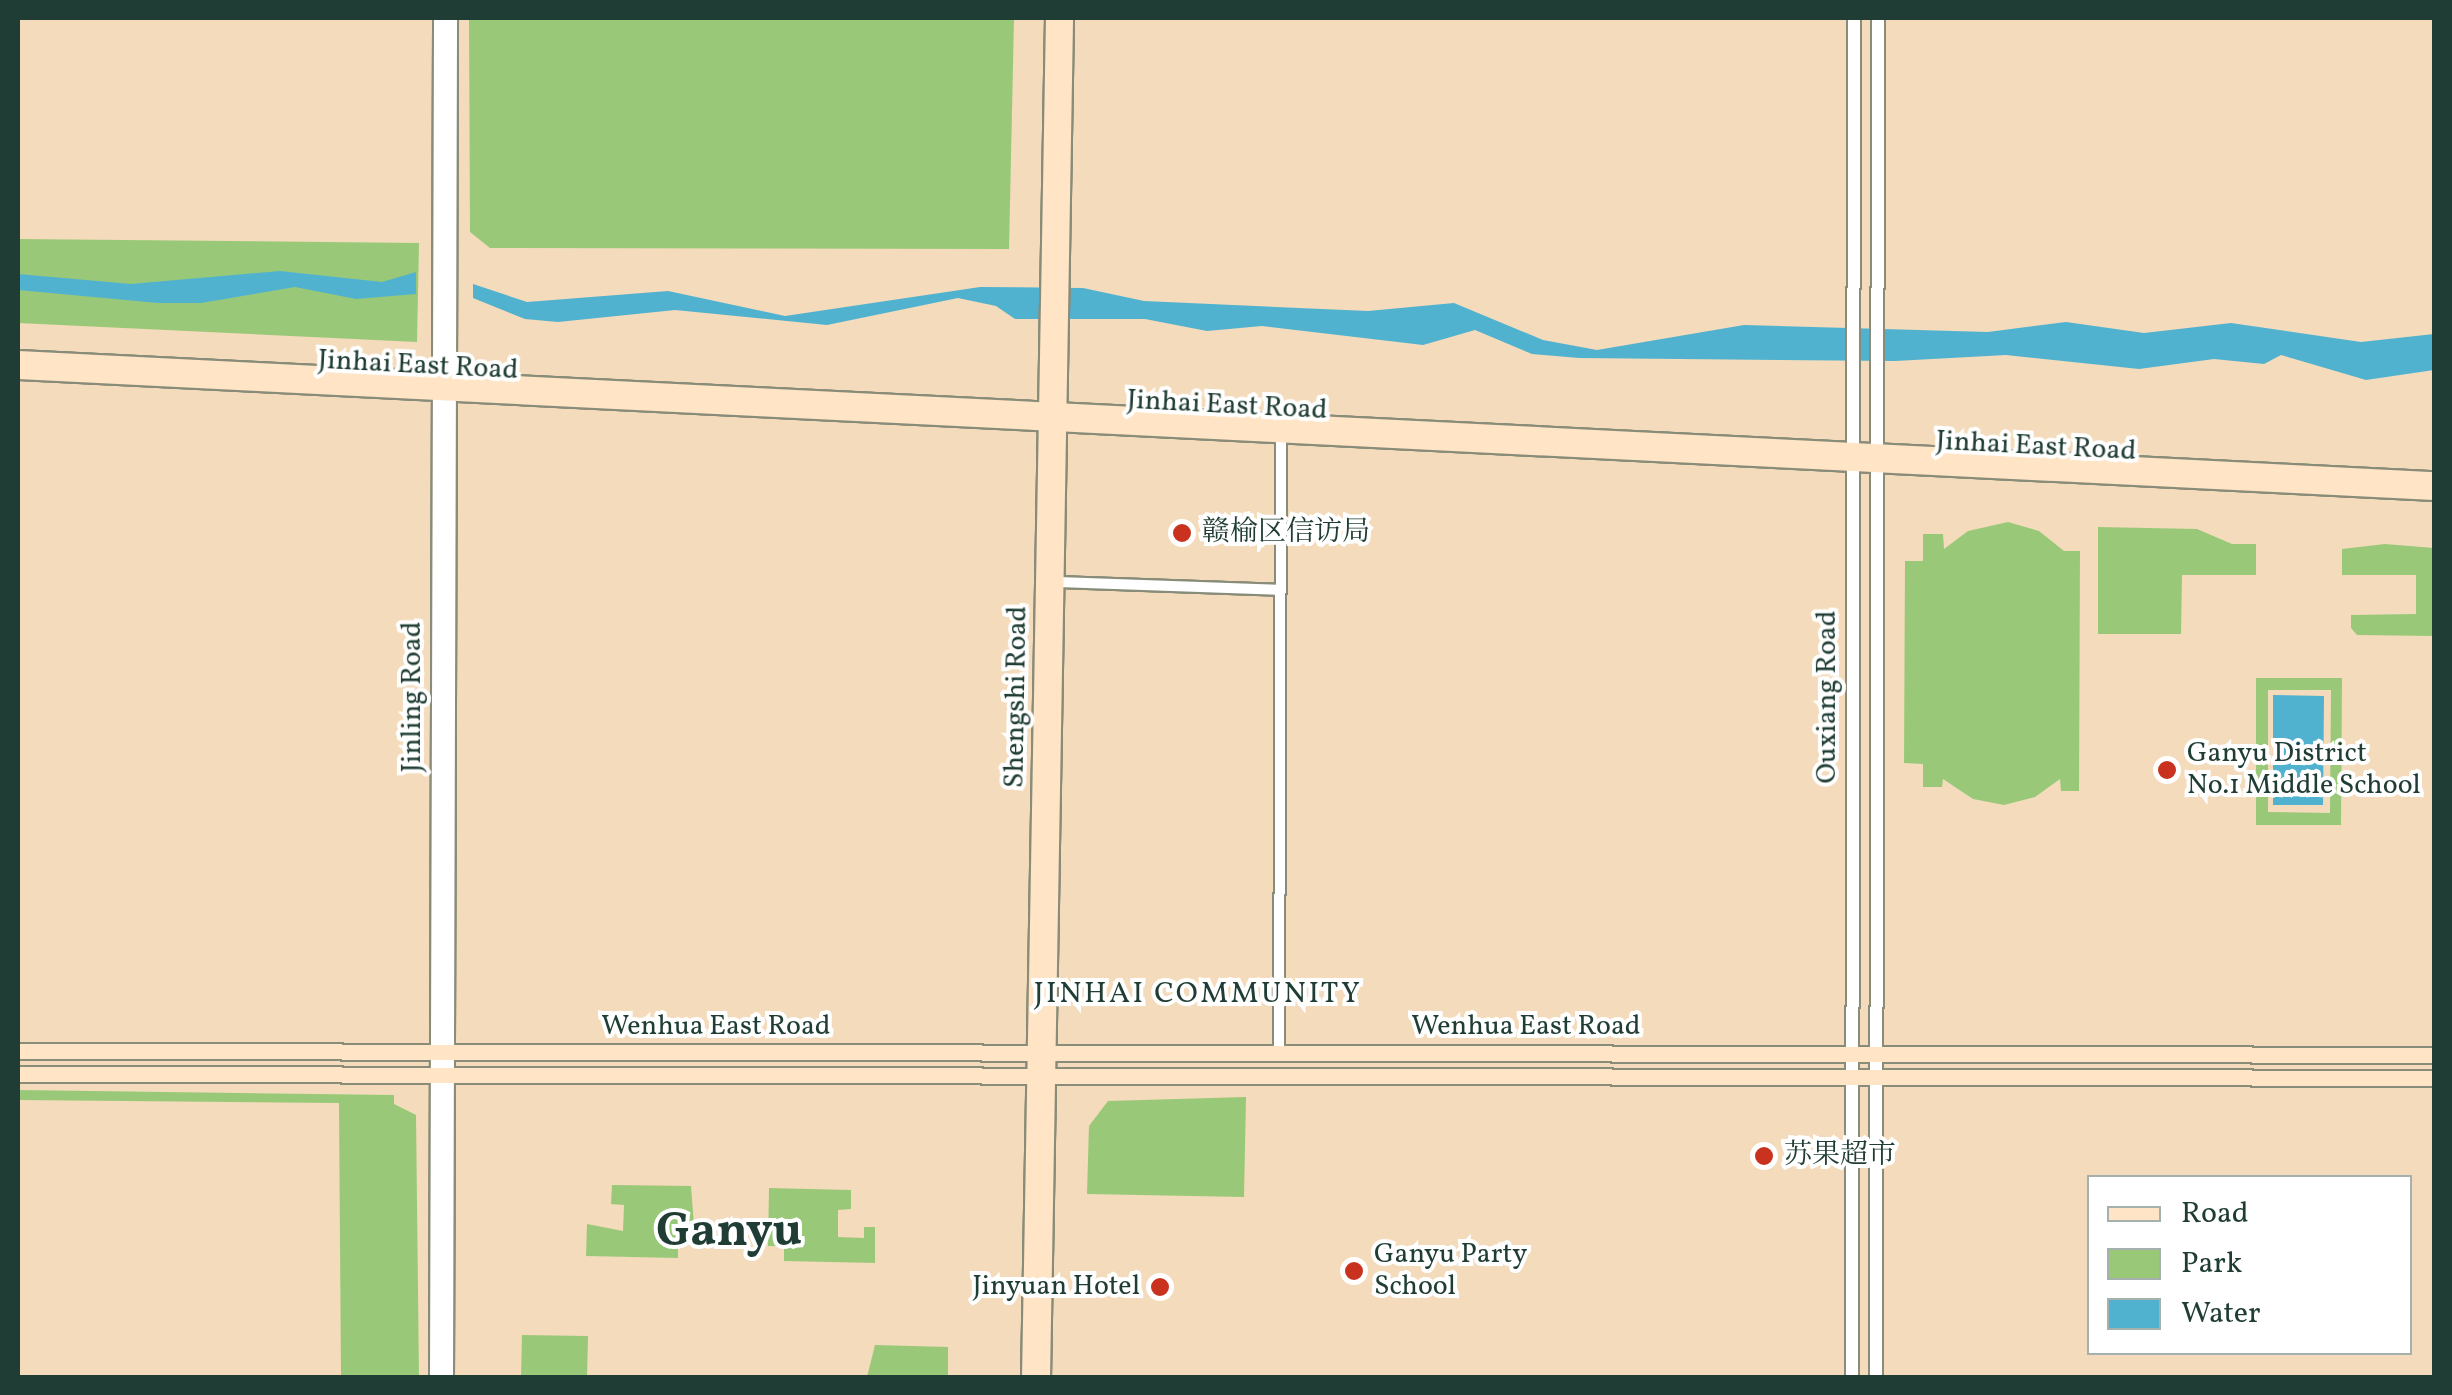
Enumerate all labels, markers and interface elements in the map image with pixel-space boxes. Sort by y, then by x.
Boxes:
street label: Jinhai East Road [317,344,519,388]
street label: Jinhai East Road [1126,384,1328,428]
street label: Jinhai East Road [1935,425,2137,469]
place label: 赣榆区信访局 [1202,516,1370,550]
marker: 赣榆区信访局 [1171,522,1193,544]
street label: Shengshi Road [999,606,1035,788]
street label: Ouxiang Road [1811,610,1845,784]
street label: Jinling Road [396,621,430,773]
place label: Ganyu District No.1 Middle School [2187,737,2421,803]
marker: Ganyu District No.1 Middle School [2156,759,2178,781]
district label: JINHAI COMMUNITY [1034,976,1362,1012]
street label: Wenhua East Road [601,1010,831,1044]
street label: Wenhua East Road [1411,1010,1641,1044]
place label: 苏果超市 [1784,1139,1896,1173]
marker: 苏果超市 [1753,1145,1775,1167]
legend [2087,1175,2412,1355]
text: Road [2181,1193,2249,1235]
district label: Ganyu [656,1204,802,1262]
place label: Ganyu Party School [1374,1238,1527,1304]
text: Park [2181,1243,2242,1285]
marker: Ganyu Party School [1343,1260,1365,1282]
place label: Jinyuan Hotel [972,1270,1140,1304]
marker: Jinyuan Hotel [1149,1276,1171,1298]
text: Water [2181,1293,2261,1335]

